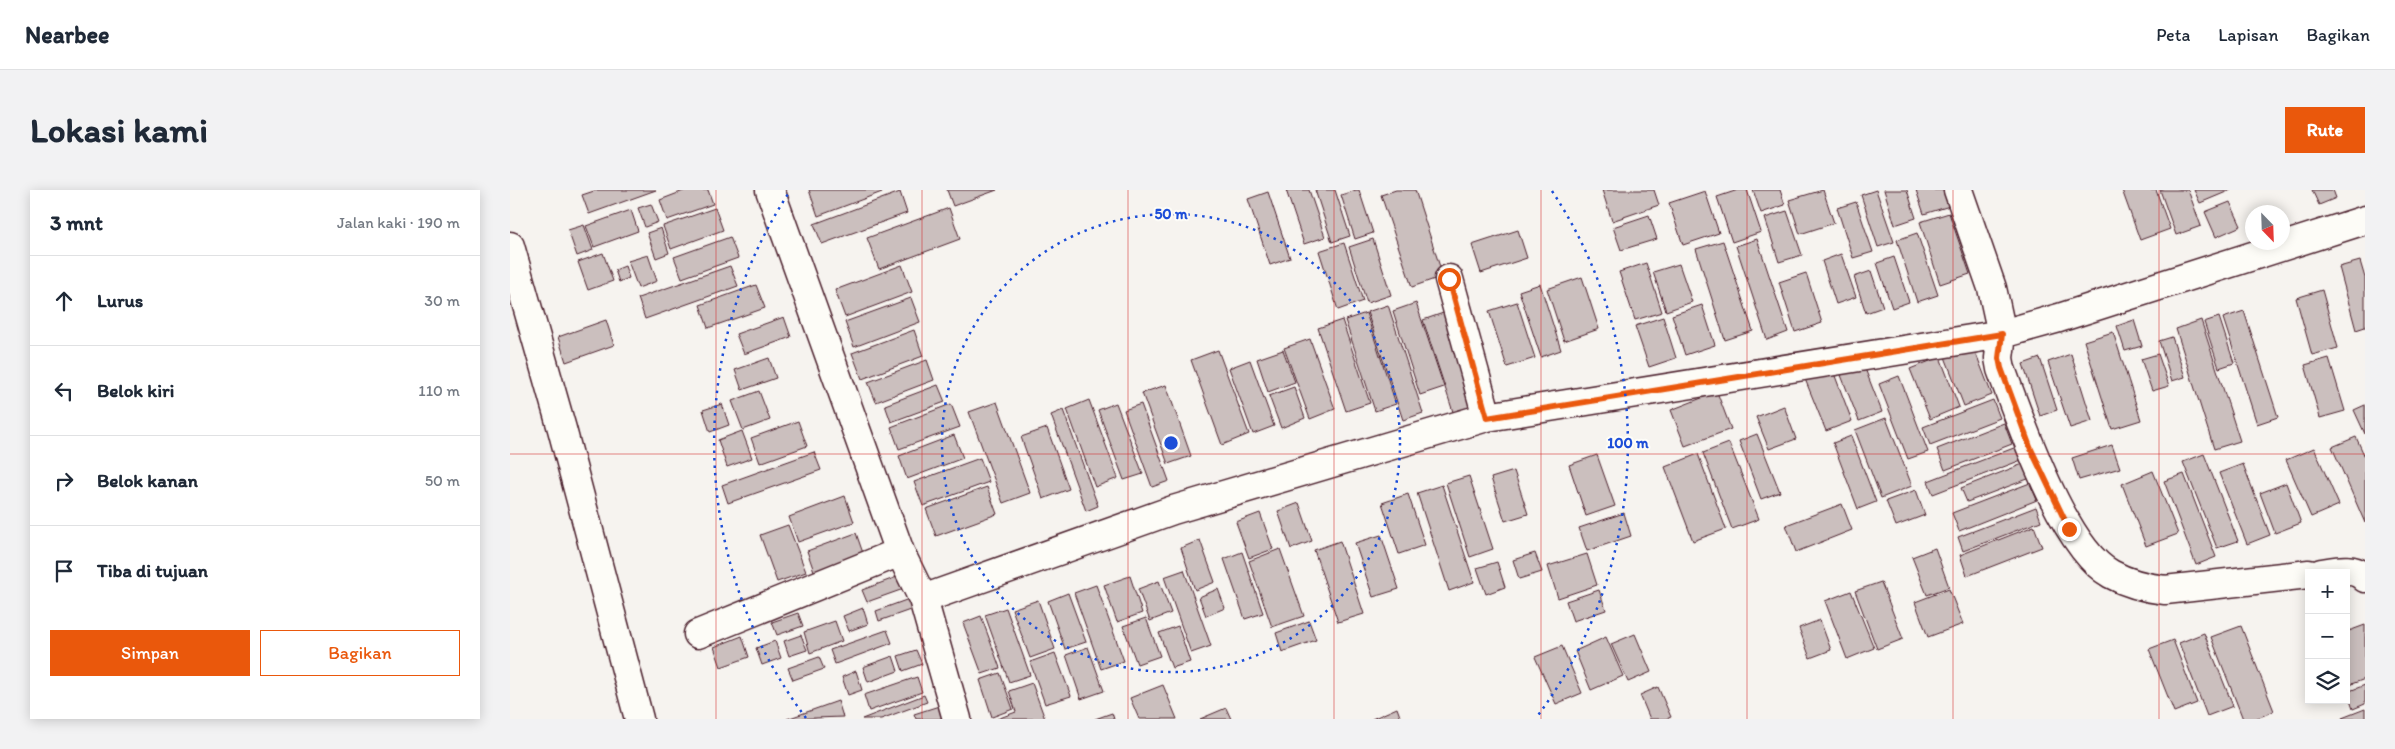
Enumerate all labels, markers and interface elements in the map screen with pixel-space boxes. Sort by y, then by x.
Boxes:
text: Nearbee [25,20,109,49]
text: Peta [2156,24,2190,46]
text: Lapisan [2218,24,2278,46]
text: Bagikan [2306,24,2370,46]
button: Rute [2285,107,2365,153]
text: Lokasi kami [30,109,208,151]
text: 50 m [1154,205,1188,223]
north arrow [2245,205,2290,250]
text: 3 mnt [50,210,103,235]
text: Jalan kaki · 190 m [337,213,460,232]
route start [1438,268,1461,291]
icon: ahead [50,287,78,315]
text: Lurus [97,289,143,312]
text: 30 m [424,291,460,310]
icon: left [50,377,78,405]
text: Belok kiri [97,379,174,402]
text: 110 m [418,381,460,400]
centre of rings [1162,434,1180,452]
text: 100 m [1607,434,1649,452]
icon: right [50,467,78,495]
text: Belok kanan [97,469,198,492]
text: 50 m [425,471,460,490]
route end [2058,518,2081,541]
icon: arrive [50,557,78,585]
text: Tiba di tujuan [97,559,208,582]
map controls [2305,569,2350,704]
button: + [2305,569,2350,614]
button: − [2305,614,2350,659]
button: Simpan [50,630,250,676]
button: Bagikan [260,630,460,676]
button: layers [2305,659,2350,704]

